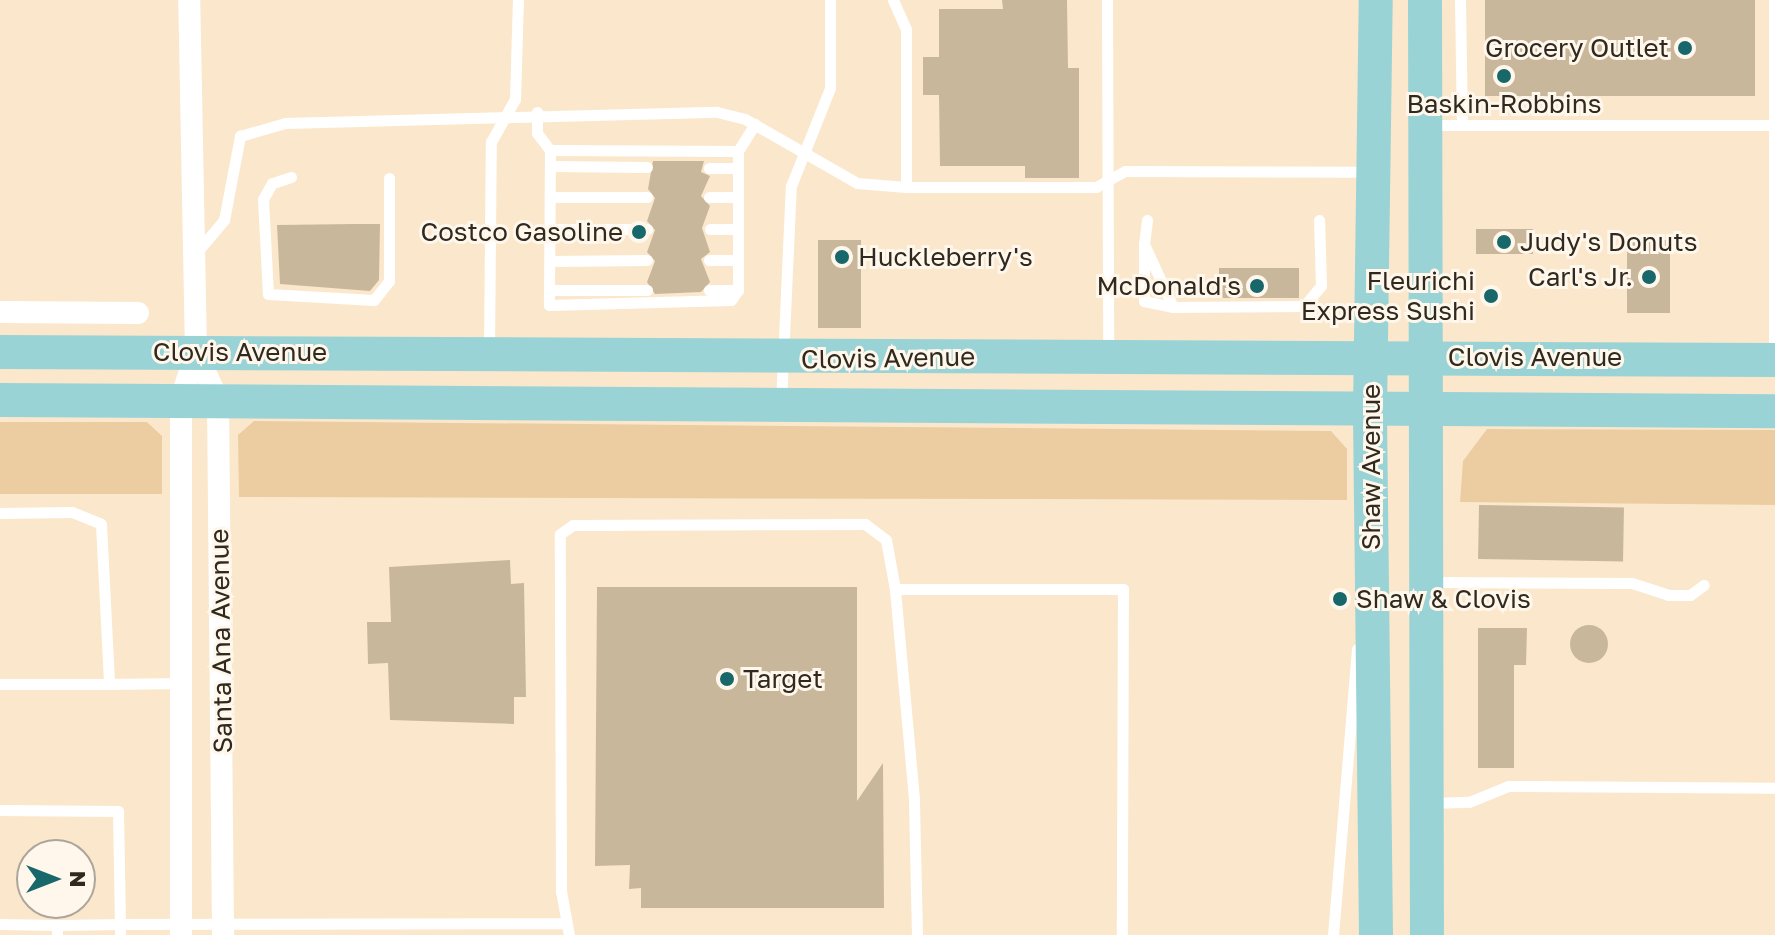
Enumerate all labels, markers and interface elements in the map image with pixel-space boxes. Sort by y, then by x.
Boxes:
place label: Grocery Outlet [1485,32,1669,64]
marker: Grocery Outlet [1676,39,1694,57]
marker: Baskin-Robbins [1495,67,1513,85]
place label: Baskin-Robbins [1406,88,1602,120]
place label: Costco Gasoline [421,216,623,248]
marker: Costco Gasoline [630,223,648,241]
place label: Judy's Donuts [1520,226,1697,258]
marker: Judy's Donuts [1495,233,1513,251]
place label: Huckleberry's [858,241,1033,273]
marker: Huckleberry's [833,248,851,266]
place label: Carl's Jr. [1528,261,1633,293]
place label: Fleurichi Express Sushi [1301,265,1475,326]
marker: Carl's Jr. [1640,268,1658,286]
place label: McDonald's [1096,270,1241,302]
marker: McDonald's [1248,277,1266,295]
marker: Fleurichi Express Sushi [1482,287,1500,305]
street label: Clovis Avenue [153,336,327,368]
street label: Clovis Avenue [801,341,975,375]
street label: Clovis Avenue [1448,341,1622,373]
street label: Shaw Avenue [1355,384,1387,550]
street label: Santa Ana Avenue [203,528,239,754]
place label: Shaw & Clovis [1356,583,1531,615]
marker: Shaw & Clovis [1331,590,1349,608]
place label: Target [743,663,823,695]
marker: Target [718,670,736,688]
north arrow [16,839,96,919]
text: N [65,871,92,887]

